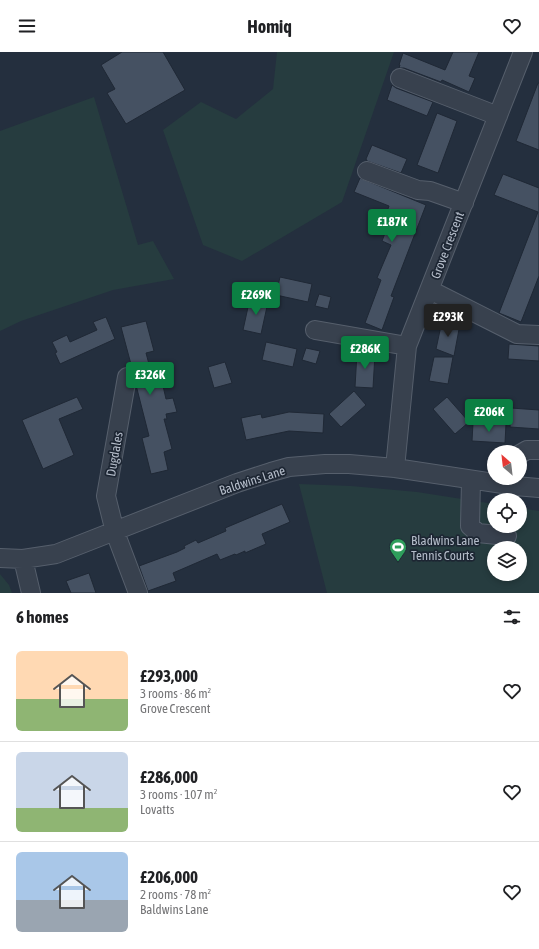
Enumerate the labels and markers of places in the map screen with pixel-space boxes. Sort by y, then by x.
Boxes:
pin: £187K [364,209,420,243]
pin: £269K [228,282,284,316]
pin: £293K [420,304,476,338]
pin: £286K [337,336,393,370]
pin: £326K [122,362,178,396]
pin: £206K [461,399,517,433]
place label: Bladwins Lane Tennis Courts [411,533,480,563]
sports icon: Bladwins Lane Tennis Courts [388,537,408,562]

